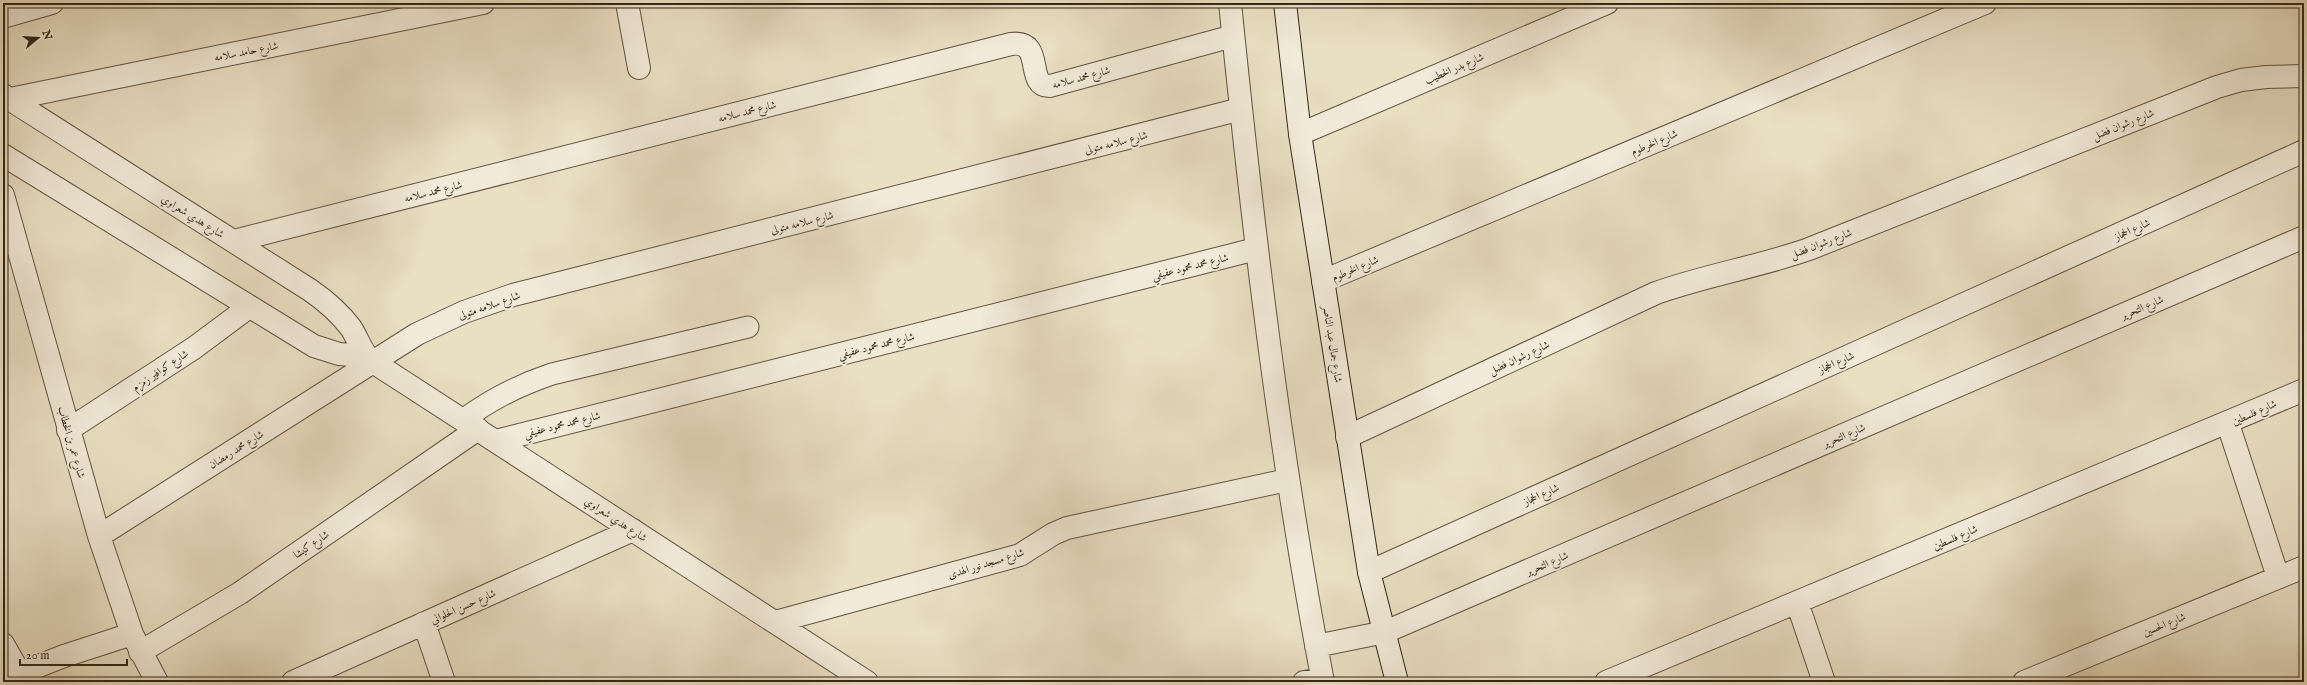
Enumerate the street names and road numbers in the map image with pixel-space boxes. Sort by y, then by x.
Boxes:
street label: شارع حامد سلامه [213,39,280,67]
street label: شارع بدر الخطيب [1423,50,1487,90]
street label: شارع محمد سلامه [1051,64,1112,94]
street label: شارع محمد سلامه [717,98,778,128]
street label: شارع رشوان فضل [2090,106,2157,145]
street label: شارع الخرطوم [1629,127,1681,161]
street label: شارع سلامه متولى [1083,128,1150,160]
street label: شارع محمد سلامه [403,178,464,208]
street label: شارع هدي شعراوي [157,192,227,243]
street label: شارع سلامه متولى [769,208,836,240]
street label: شارع الحجاز [2111,216,2154,246]
street label: شارع رشوان فضل [1788,226,1855,264]
street label: شارع محمد محمود عفيفي [1151,251,1231,286]
street label: شارع الخرطوم [1330,253,1382,287]
street label: شارع سلامه متولى [456,289,523,325]
street label: شارع التحرير [2118,293,2167,325]
street label: شارع جمال عبد الناصر [1317,304,1345,384]
street label: شارع محمد محمود عفيفي [837,330,917,365]
street label: شارع رشوان فضل [1487,338,1553,380]
street label: شارع كوافير زمزم [130,347,193,396]
street label: شارع الحجاز [1815,349,1858,379]
street label: شارع فلسطين [2230,397,2280,431]
street label: شارع عمر بن الخطاب [52,405,88,480]
street label: شارع محمد محمود عفيفي [523,409,603,444]
street label: شارع التحرير [1820,421,1869,453]
street label: شارع محمد رمضان [206,427,268,474]
street label: شارع الحجاز [1520,481,1563,511]
street label: شارع هدي شعراوي [580,494,649,547]
street label: شارع فلسطين [1931,522,1981,556]
street label: شارع كيشا [291,528,333,564]
street label: شارع مسجد نور الهدى [946,546,1027,584]
street label: شارع التحرير [1523,549,1572,581]
street label: شارع حسن الحلواني [428,586,499,629]
street label: شارع الحسين [2141,610,2189,642]

